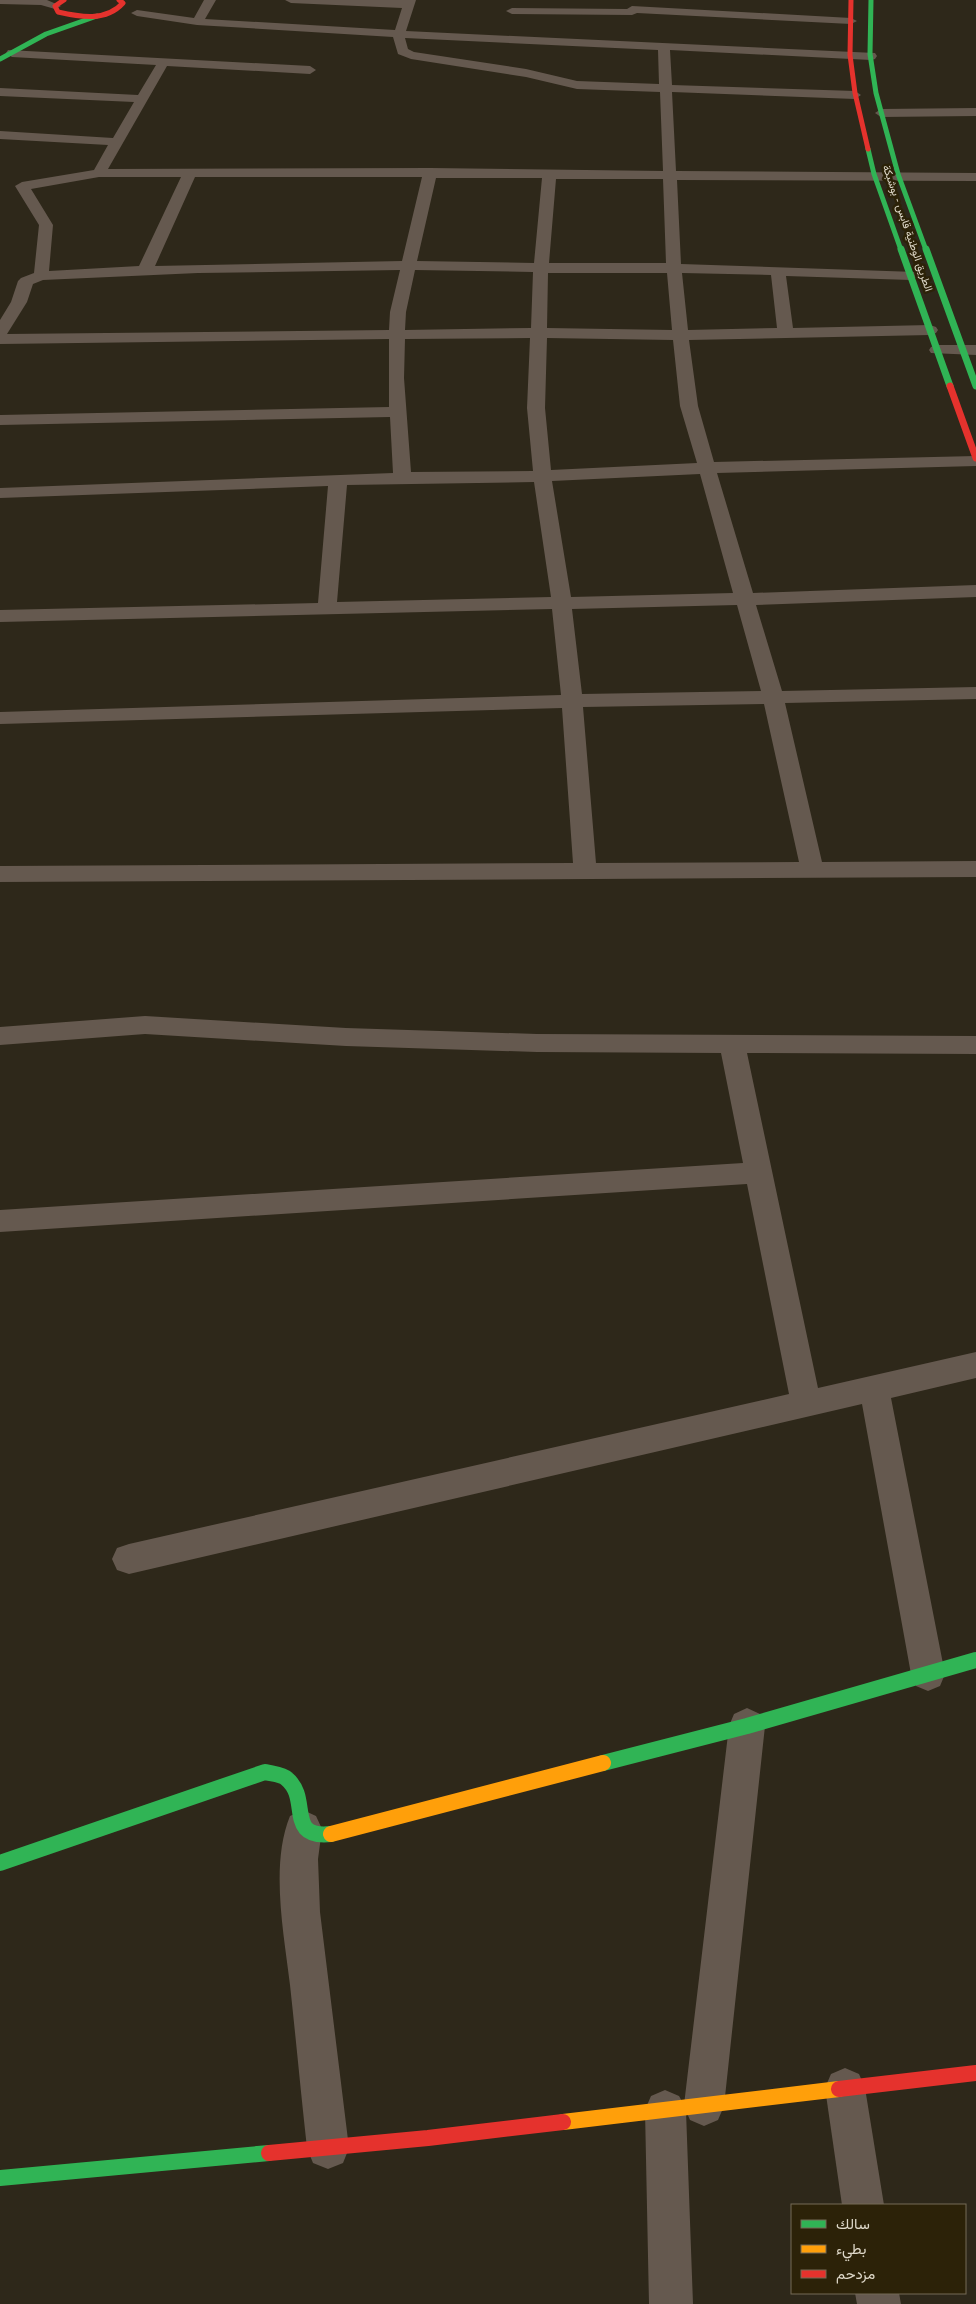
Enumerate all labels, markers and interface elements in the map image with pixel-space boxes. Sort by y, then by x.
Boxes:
street label: الطريق الوطنية قابس - بوشبكة [880,163,935,293]
legend [791,2204,966,2294]
text: سالك [836,2215,870,2232]
text: بطيء [836,2240,866,2262]
text: مزدحم [836,2265,875,2284]

